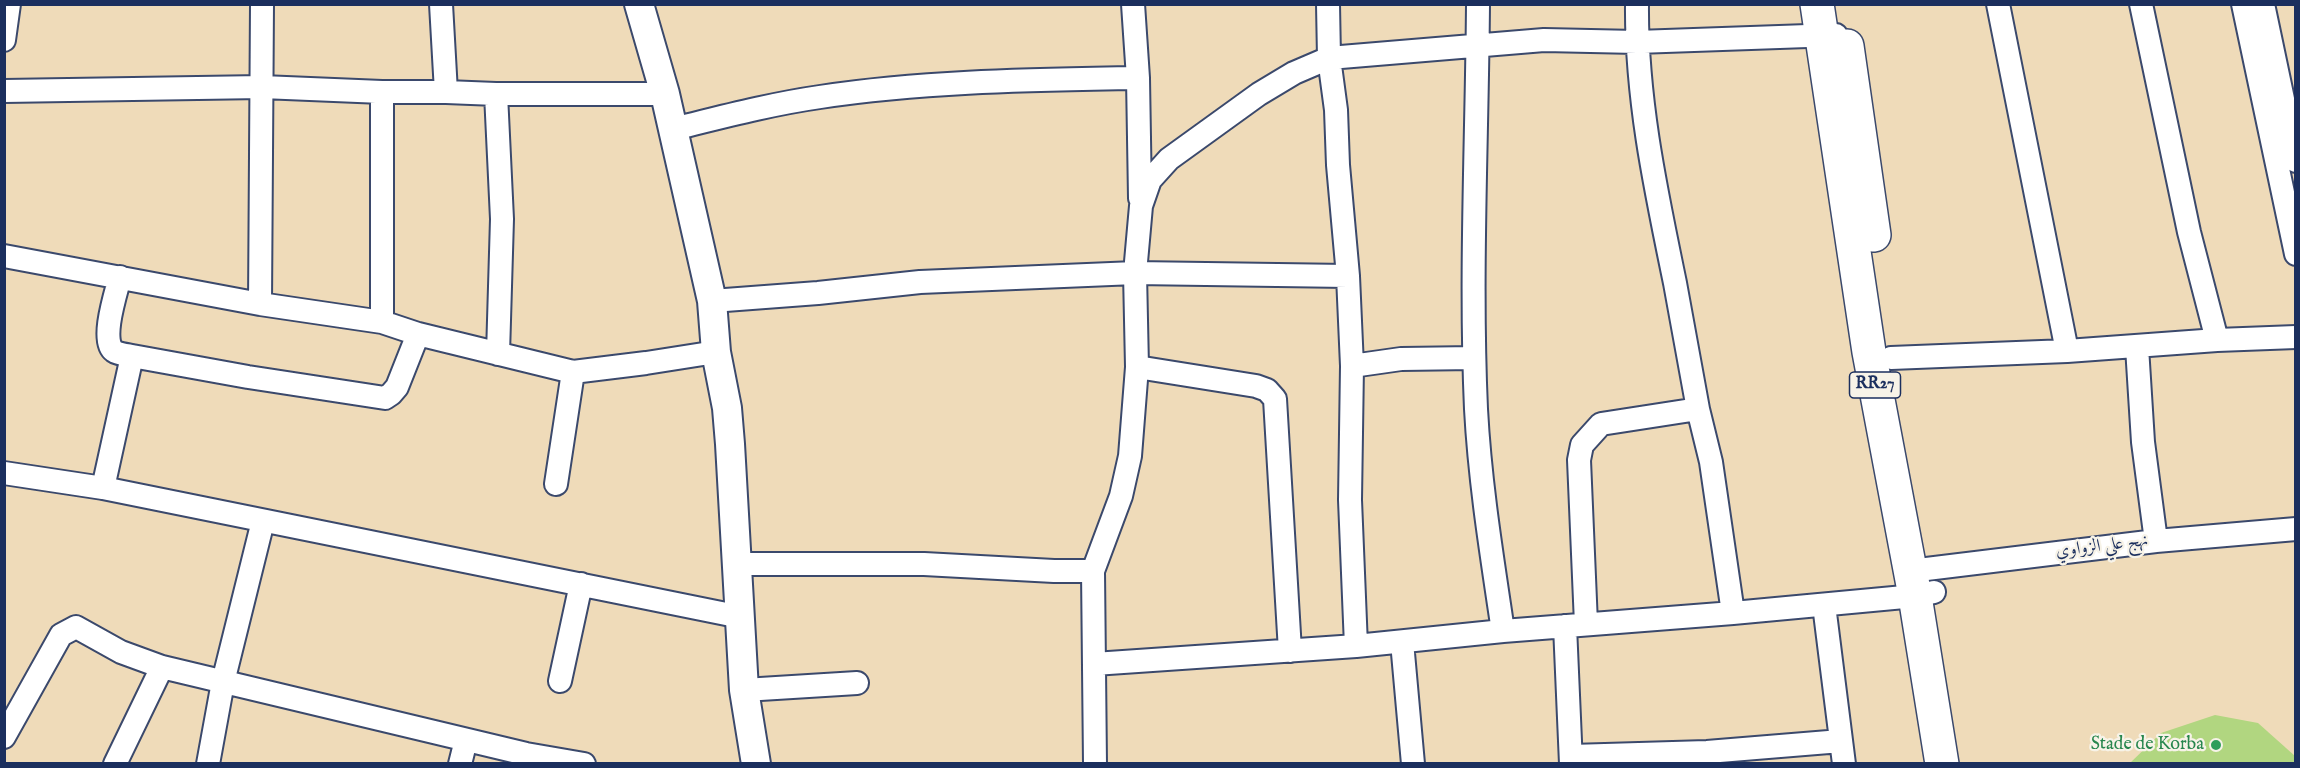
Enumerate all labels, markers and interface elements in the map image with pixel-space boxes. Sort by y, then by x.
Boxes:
road number: RR27 [1850,372,1900,398]
street label: نهج علي الزواوي [2055,531,2149,563]
place label: Stade de Korba [2091,734,2204,756]
marker: Stade de Korba [2209,738,2223,752]

